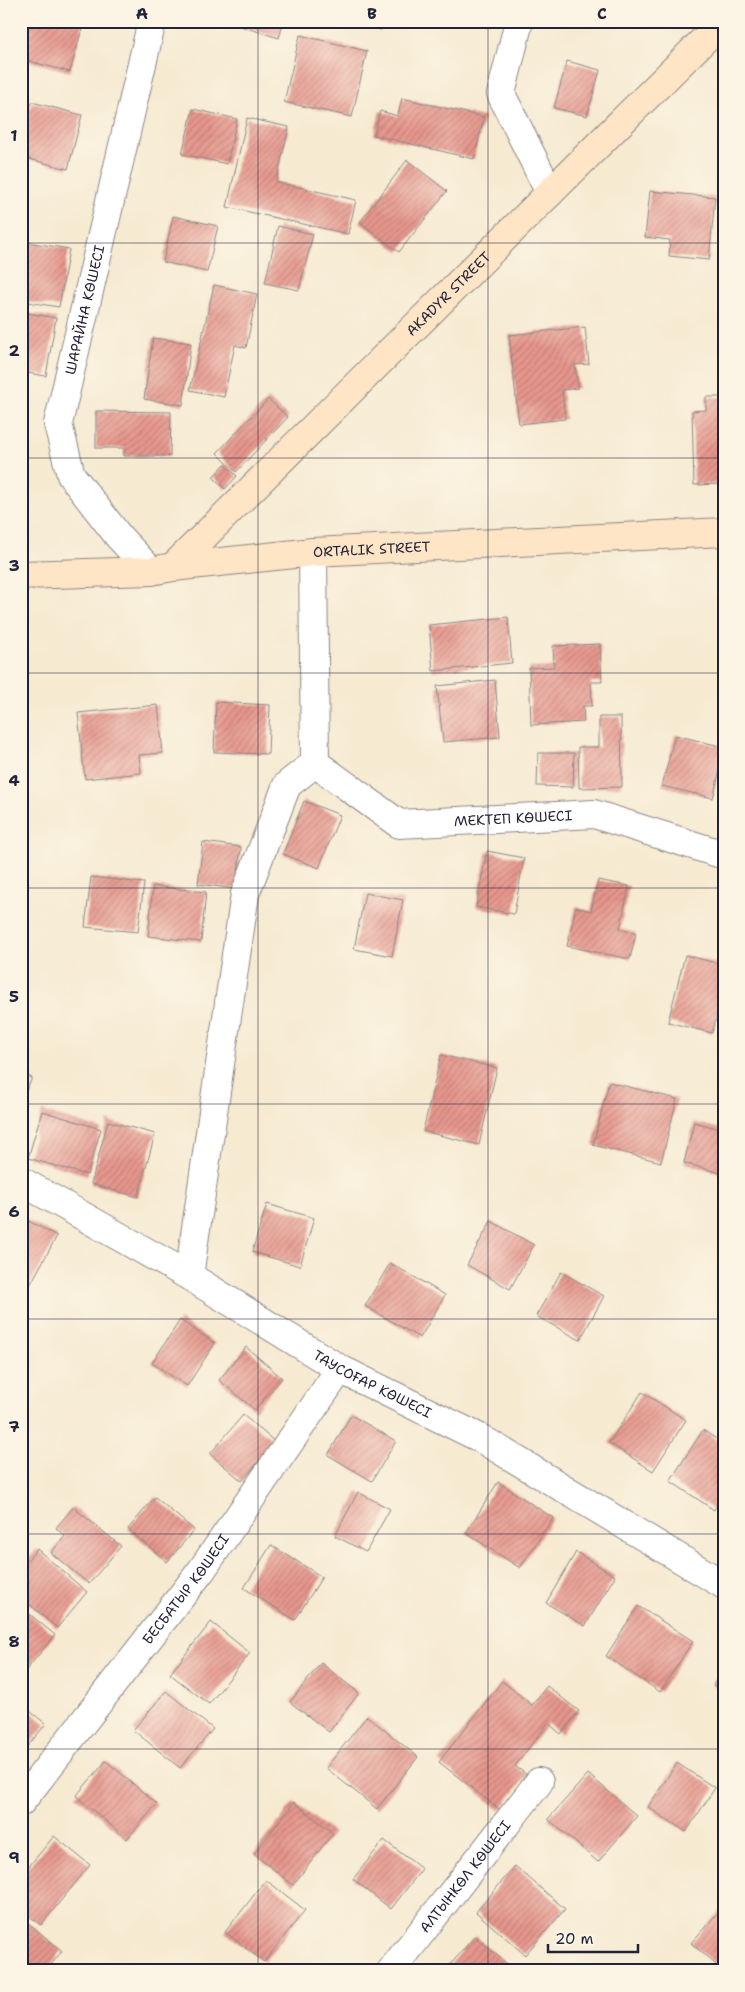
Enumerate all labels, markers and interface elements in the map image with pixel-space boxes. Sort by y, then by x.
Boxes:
text: A [136,3,148,24]
text: B [367,3,377,24]
text: C [597,3,607,24]
text: 1 [10,125,18,146]
street label: ШАРАЙНА КӨШЕСІ [61,243,109,376]
street label: AKADYR STREET [402,247,495,340]
text: 2 [8,340,20,361]
street label: ORTALIK STREET [313,537,431,561]
text: 3 [8,555,20,576]
text: 4 [8,770,20,791]
street label: МЕКТЕП КӨШЕСІ [453,806,573,830]
text: 5 [9,986,19,1007]
text: 6 [8,1201,20,1222]
street label: ТАУCОҒАР КӨШЕСІ [310,1346,435,1422]
text: 7 [8,1416,20,1437]
street label: БЕСБАТЫР КӨШЕСІ [138,1530,233,1648]
text: 8 [8,1631,20,1652]
street label: АЛТЫНКӨЛ КӨШЕСІ [415,1817,515,1936]
text: 9 [8,1847,20,1868]
scale bar [548,1922,638,1954]
text: 20 m [555,1929,594,1949]

